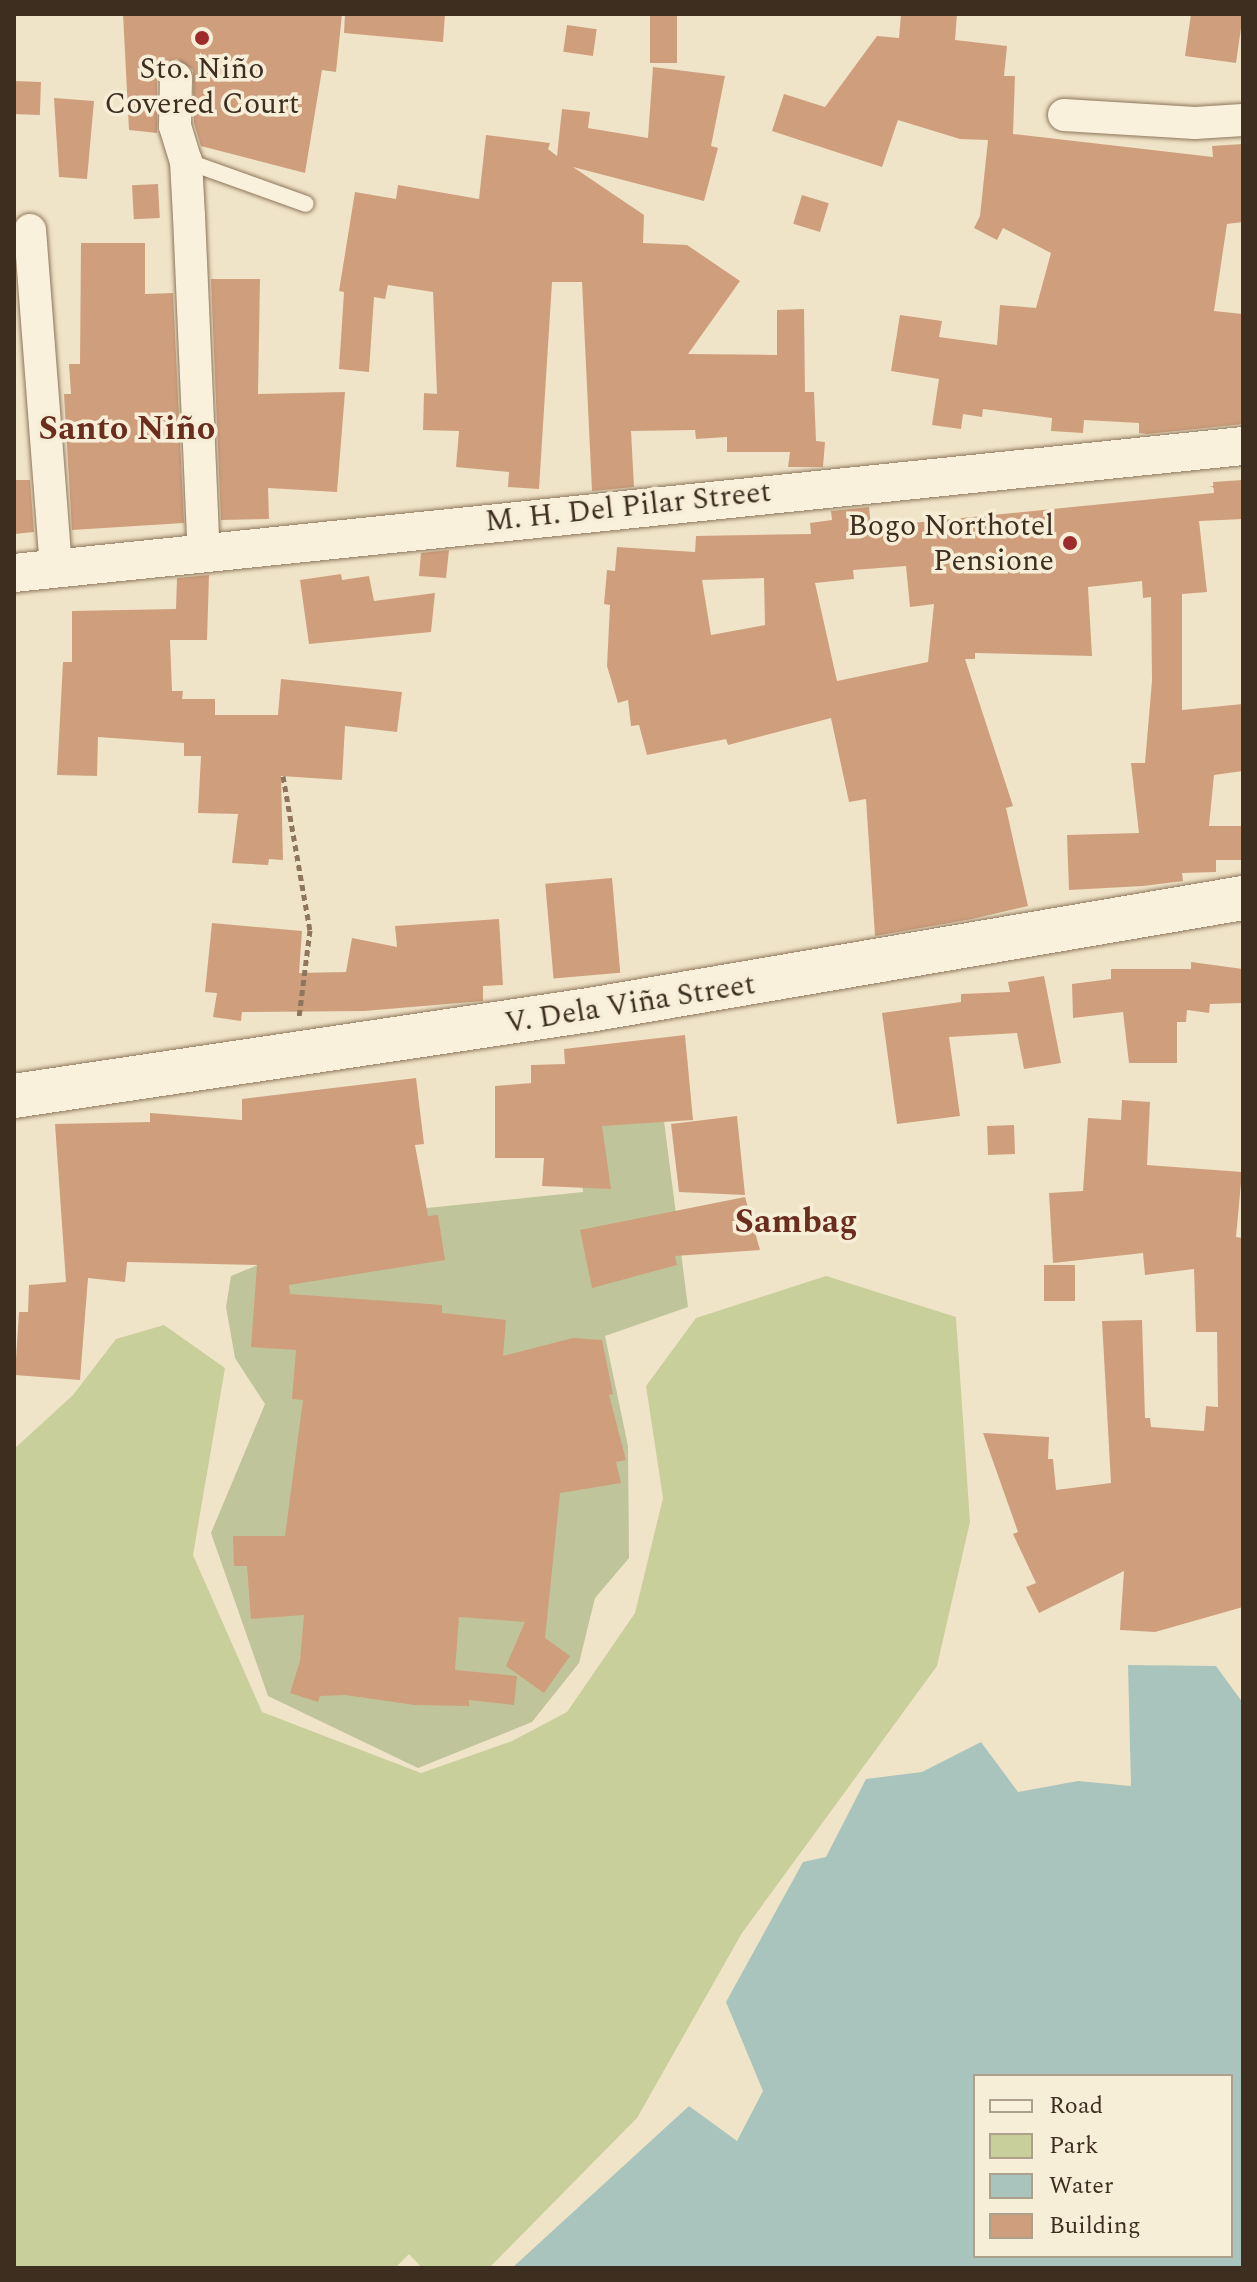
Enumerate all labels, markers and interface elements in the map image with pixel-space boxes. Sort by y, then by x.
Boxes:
marker: Sto. Niño Covered Court [193,29,211,47]
place label: Sto. Niño Covered Court [105,51,299,122]
district label: Santo Niño [39,410,215,450]
street label: M. H. Del Pilar Street [483,474,773,540]
place label: Bogo Northotel Pensione [848,508,1054,578]
marker: Bogo Northotel Pensione [1061,534,1079,552]
street label: V. Dela Viña Street [502,966,758,1042]
district label: Sambag [734,1203,858,1243]
legend [973,2074,1233,2258]
text: Road [1049,2088,1103,2124]
text: Park [1049,2128,1099,2164]
text: Water [1049,2168,1113,2204]
text: Building [1049,2208,1141,2244]

